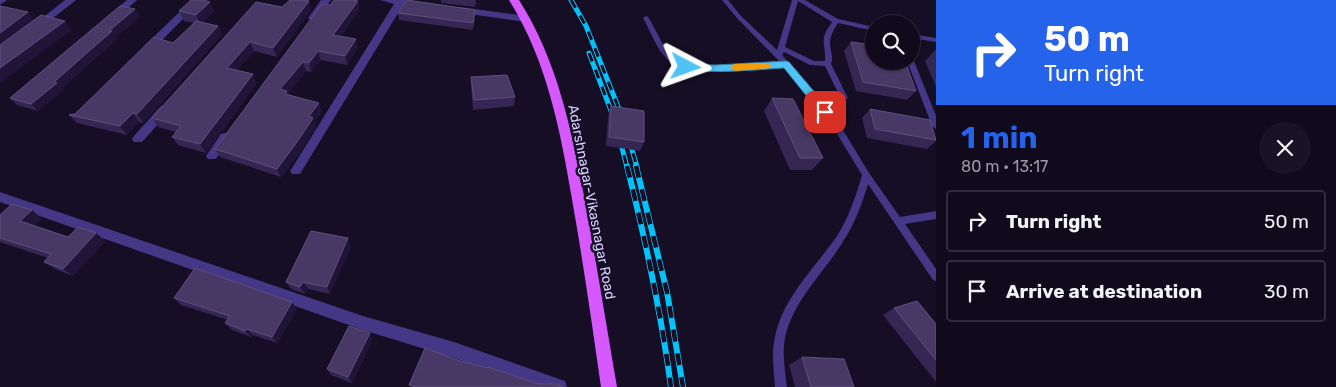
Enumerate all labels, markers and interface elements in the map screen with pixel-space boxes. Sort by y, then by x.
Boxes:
map controls [865,15,920,70]
button: search [865,15,920,70]
text: 50 m [1044,18,1130,60]
icon: right [961,20,1026,85]
position arrow [659,40,711,92]
text: Turn right [1044,60,1144,87]
pin [804,91,846,133]
icon: arrive [811,98,839,126]
street label: Adarshnagar-Vikasnagar Road [564,103,619,301]
text: 1 min [961,120,1038,156]
button: close [1259,122,1311,174]
text: 80 m · 13:17 [961,157,1048,176]
icon: right [963,207,991,235]
text: Turn right [1006,210,1101,233]
text: 50 m [1264,210,1309,233]
icon: arrive [963,277,991,305]
text: Arrive at destination [1006,280,1202,303]
text: 30 m [1264,280,1309,303]

